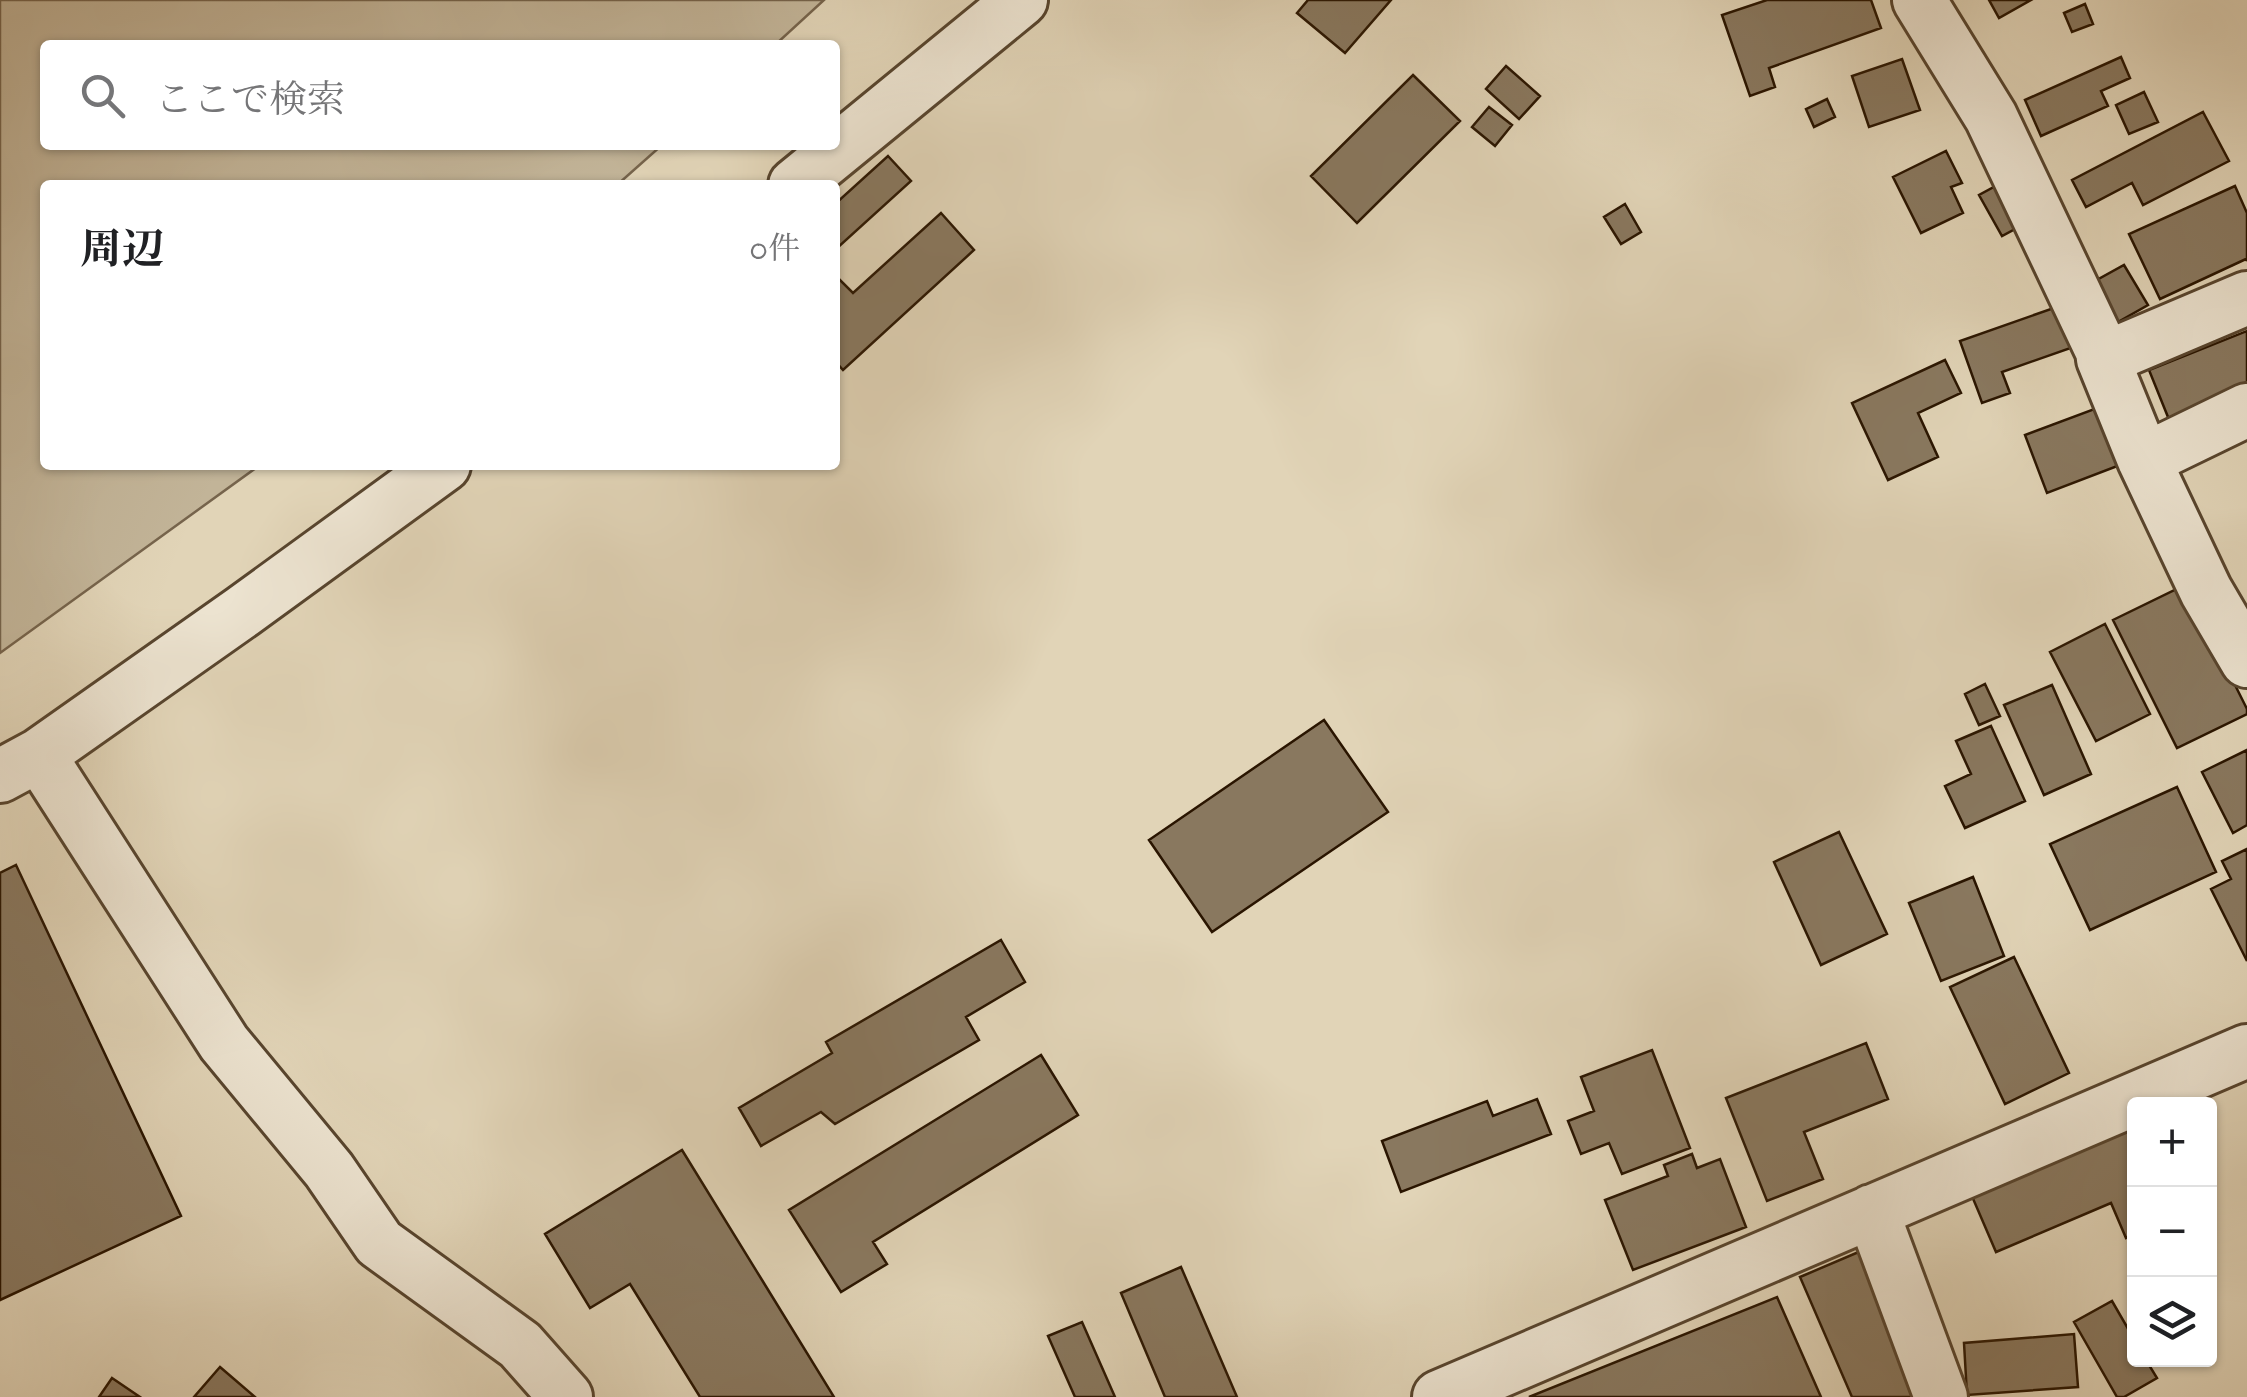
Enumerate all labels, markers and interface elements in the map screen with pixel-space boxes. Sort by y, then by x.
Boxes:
search box [40,40,840,150]
icon: search [75,68,130,123]
text: ここで検索 [155,76,345,122]
text: 周辺 [80,223,164,275]
text: 0件 [749,229,800,268]
map controls [2127,1097,2217,1367]
button: + [2127,1097,2217,1187]
button: − [2127,1187,2217,1277]
button: layers [2127,1277,2217,1367]

